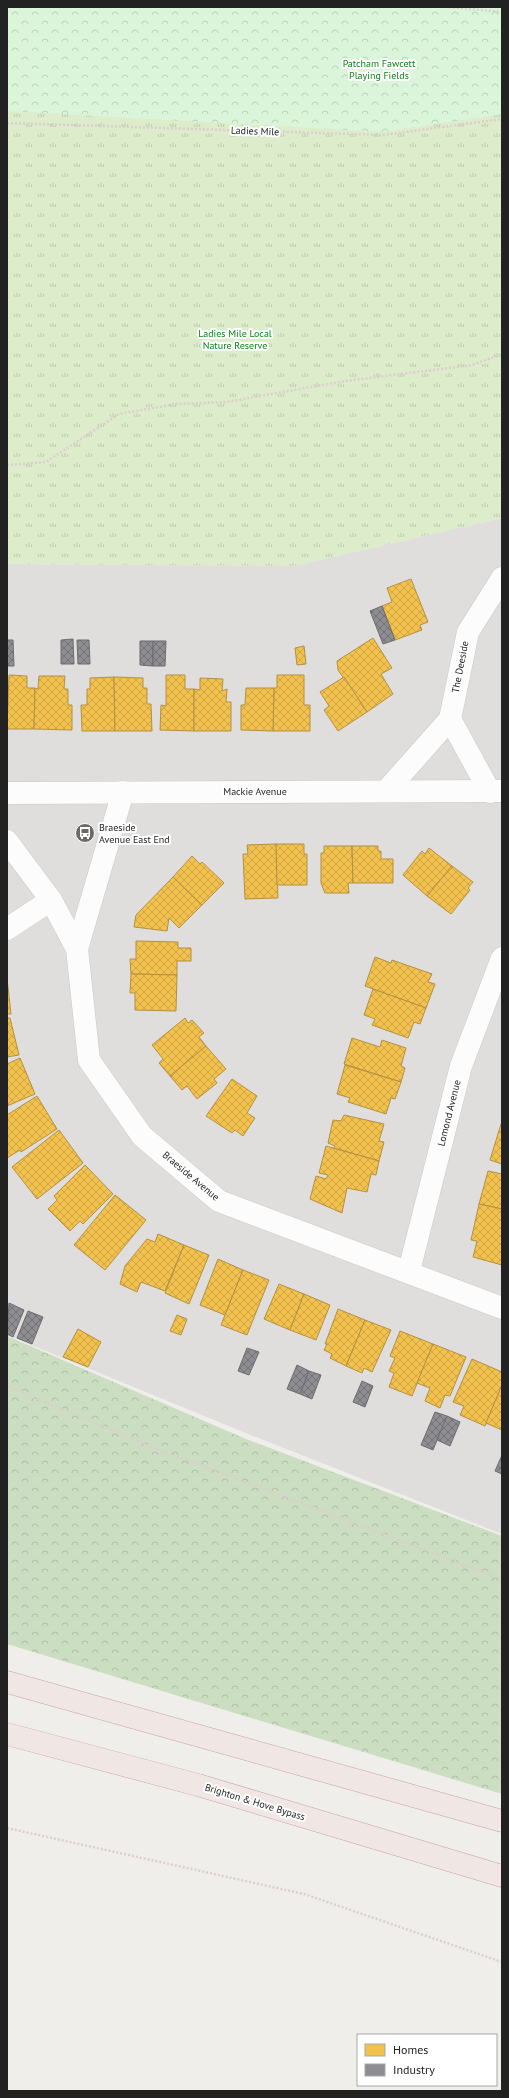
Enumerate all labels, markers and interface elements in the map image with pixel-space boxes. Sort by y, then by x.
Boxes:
park label: Patcham Fawcett Playing Fields [343,57,416,82]
street label: Ladies Mile [231,124,279,138]
park label: Ladies Mile Local Nature Reserve [198,327,272,352]
street label: The Deeside [449,640,471,694]
street label: Mackie Avenue [223,785,287,798]
place label: Braeside Avenue East End [99,821,170,846]
bus stop icon: Braeside Avenue East End [74,822,96,844]
street label: Lomond Avenue [434,1079,464,1147]
street label: Braeside Avenue [160,1148,222,1204]
street label: Brighton & Hove Bypass [203,1781,307,1823]
legend [357,2034,497,2086]
text: Homes [393,2042,428,2057]
text: Industry [393,2062,435,2077]

